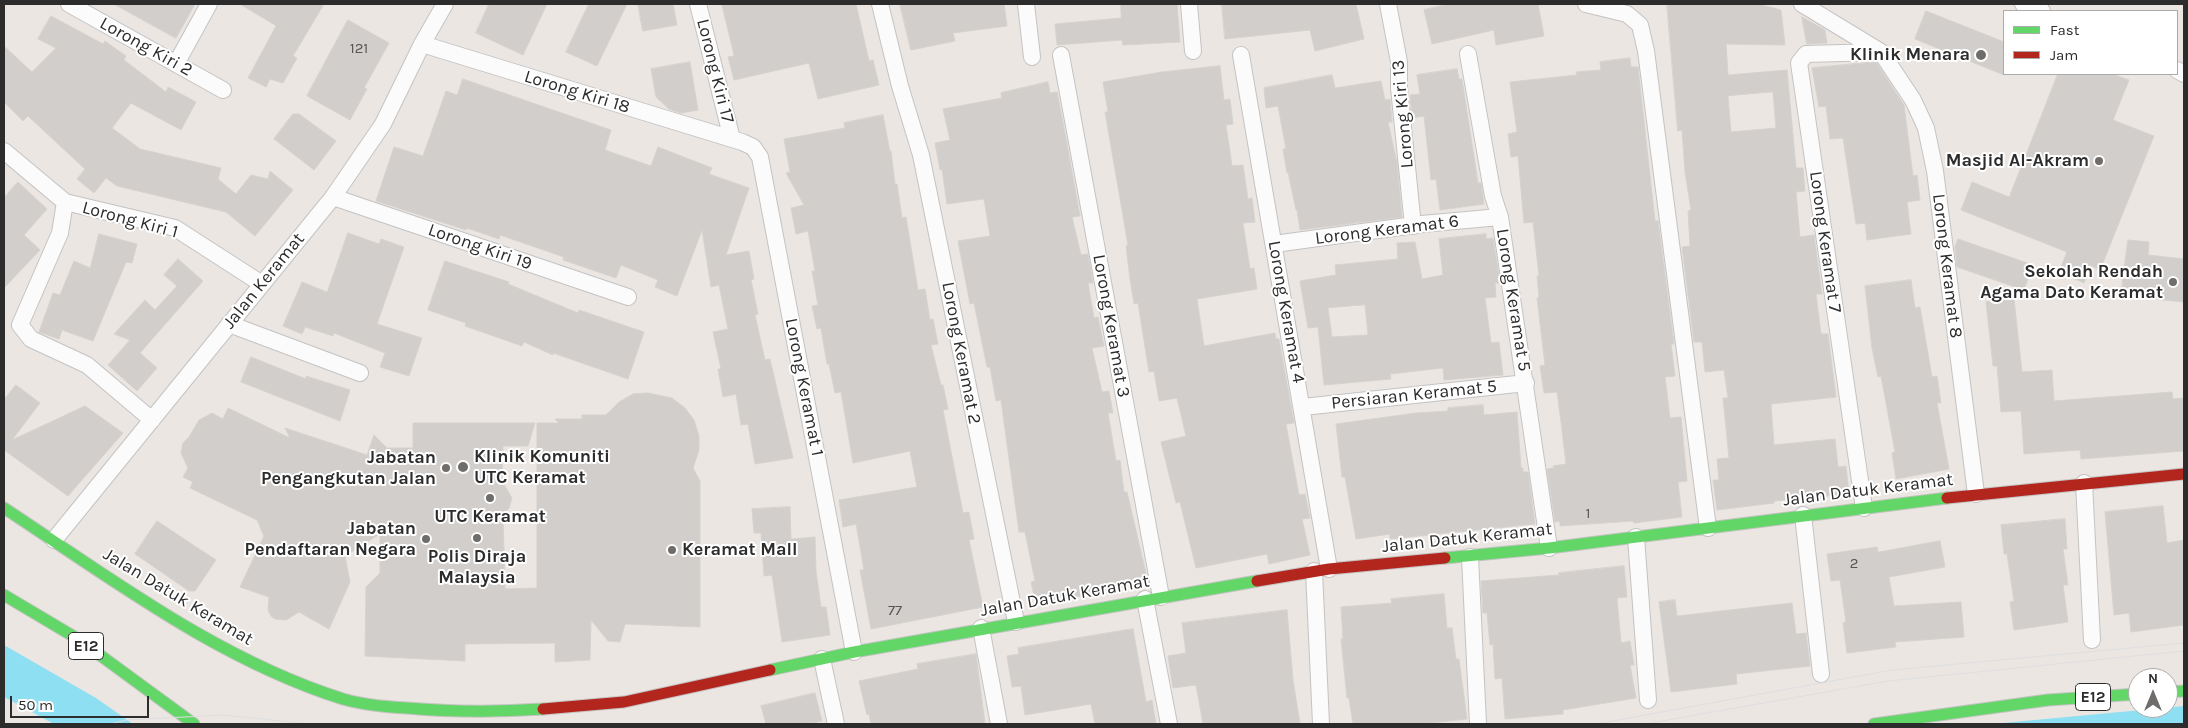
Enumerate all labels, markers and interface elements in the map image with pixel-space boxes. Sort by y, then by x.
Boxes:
legend [2003,10,2178,75]
street label: Lorong Kiri 2 [96,13,196,81]
street label: Lorong Kiri 17 [692,17,738,125]
text: Fast [2050,21,2079,39]
house number: 121 [350,40,368,58]
place label: Klinik Menara [1850,44,1970,66]
text: Jam [2050,46,2078,64]
marker: Klinik Menara [1974,48,1988,62]
street label: Lorong Kiri 13 [1387,59,1419,169]
street label: Lorong Kiri 18 [522,66,632,118]
place label: Masjid Al-Akram [1946,150,2089,172]
marker: Masjid Al-Akram [2093,155,2105,167]
street label: Lorong Keramat 7 [1804,170,1846,314]
street label: Lorong Keramat 8 [1927,193,1967,339]
street label: Lorong Kiri 1 [80,197,180,243]
street label: Lorong Keramat 6 [1314,210,1460,250]
street label: Lorong Kiri 19 [425,219,535,275]
street label: Lorong Keramat 5 [1491,227,1535,373]
street label: Jalan Keramat [219,229,309,333]
street label: Lorong Keramat 4 [1263,239,1309,385]
street label: Lorong Keramat 3 [1088,253,1134,399]
place label: Sekolah Rendah Agama Dato Keramat [1980,261,2163,304]
marker: Sekolah Rendah Agama Dato Keramat [2167,276,2179,288]
street label: Lorong Keramat 2 [937,280,985,426]
street label: Lorong Keramat 1 [780,316,828,458]
street label: Persiaran Keramat 5 [1330,376,1498,414]
place label: Klinik Komuniti UTC Keramat [474,446,610,488]
place label: Jabatan Pengangkutan Jalan [261,447,436,489]
marker: Klinik Komuniti UTC Keramat [456,460,470,474]
marker: Jabatan Pengangkutan Jalan [440,462,452,474]
street label: Jalan Datuk Keramat [1782,469,1954,511]
marker: UTC Keramat [484,492,496,504]
house number: 1 [1586,505,1590,523]
place label: UTC Keramat [434,506,546,528]
place label: Jabatan Pendaftaran Negara [245,518,416,560]
street label: Jalan Datuk Keramat [1381,518,1553,558]
marker: Polis Diraja Malaysia [471,532,483,544]
marker: Jabatan Pendaftaran Negara [420,533,432,545]
place label: Keramat Mall [682,539,797,561]
street label: Jalan Datuk Keramat [99,544,257,650]
marker: Keramat Mall [666,544,678,556]
place label: Polis Diraja Malaysia [428,546,526,588]
house number: 2 [1850,555,1858,573]
street label: Jalan Datuk Keramat [979,570,1151,622]
house number: 77 [888,602,902,620]
road number: E12 [68,632,104,659]
north arrow [2128,668,2178,718]
text: N [2148,670,2158,687]
road number: E12 [2076,684,2110,710]
scale bar [12,686,151,718]
text: 50 m [18,696,53,714]

